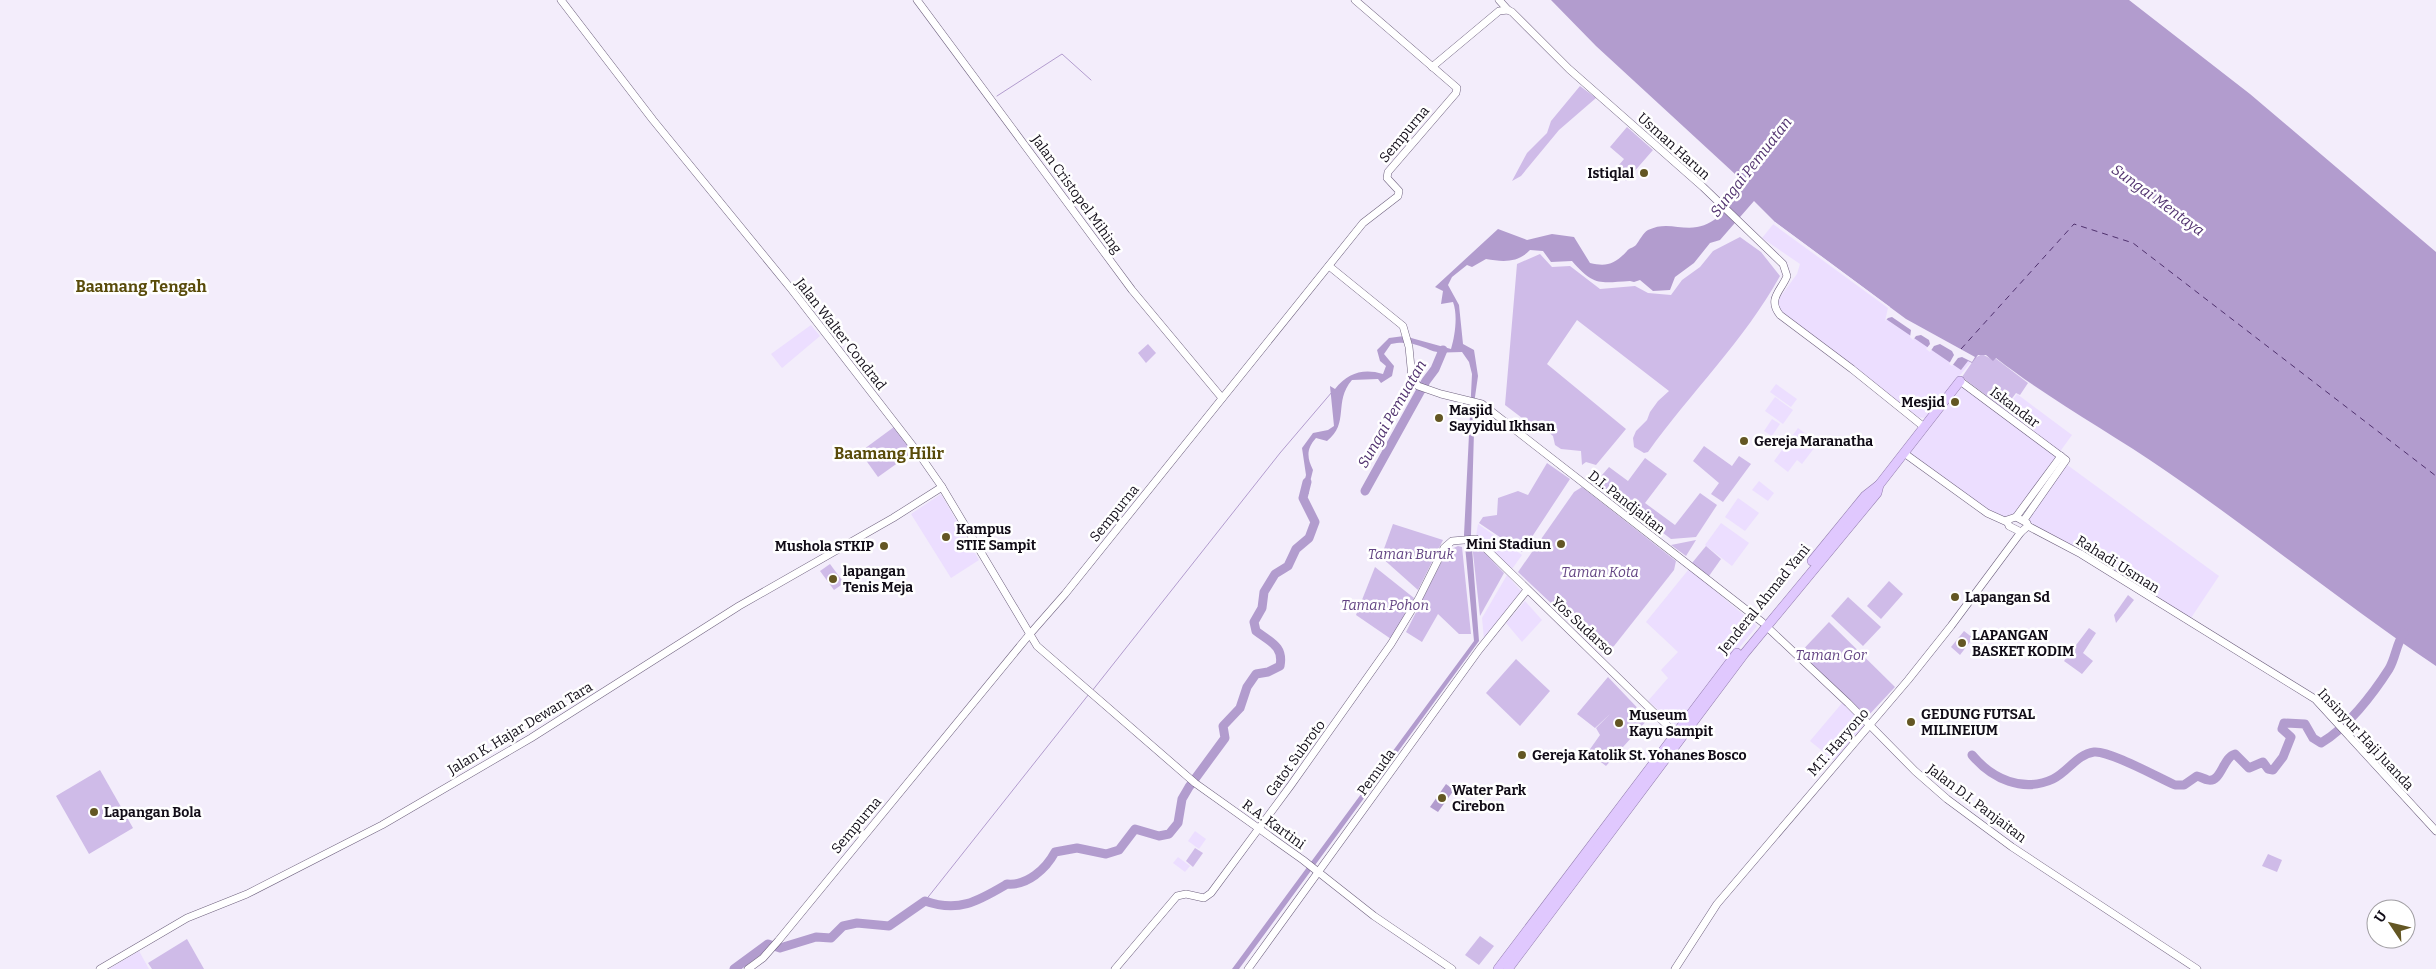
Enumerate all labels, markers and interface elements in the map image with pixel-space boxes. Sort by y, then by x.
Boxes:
street label: Sempurna [1376,102,1433,166]
street label: Usman Harun [1634,109,1714,183]
water label: Sungai Pemuatan [1707,114,1795,220]
street label: Jalan Cristopel Mihing [1027,131,1125,257]
water label: Sungai Mentaya [2108,160,2208,240]
place label: Istiqlal [1588,165,1635,182]
marker: Istiqlal [1638,167,1650,179]
street label: Jalan Walter Condrad [791,274,890,394]
district label: Baamang Tengah [75,277,207,296]
water label: Sungai Pemuatan [1354,357,1430,471]
street label: Iskandar [1987,383,2043,431]
place label: Mesjid [1901,394,1946,411]
marker: Mesjid [1949,396,1961,408]
place label: Masjid Sayyidul Ikhsan [1449,402,1555,435]
marker: Masjid Sayyidul Ikhsan [1433,412,1445,424]
place label: Gereja Maranatha [1754,433,1873,450]
marker: Gereja Maranatha [1738,435,1750,447]
district label: Baamang Hilir [834,444,944,463]
street label: D.I. Pandjaitan [1585,467,1669,538]
street label: Sempurna [1086,481,1143,545]
place label: Kampus STIE Sampit [956,521,1037,554]
marker: Kampus STIE Sampit [940,531,952,543]
street label: Rahadi Usman [2073,532,2163,597]
place label: Mini Stadiun [1466,536,1551,553]
place label: Mushola STKIP [775,538,874,555]
marker: Mini Stadiun [1555,538,1567,550]
marker: Mushola STKIP [878,540,890,552]
street label: Jenderal Ahmad Yani [1714,541,1814,658]
park label: Taman Buruk [1368,546,1455,563]
place label: lapangan Tenis Meja [843,563,913,596]
park label: Taman Kota [1561,564,1639,581]
marker: lapangan Tenis Meja [827,573,839,585]
place label: Lapangan Sd [1965,589,2051,606]
marker: Lapangan Sd [1949,591,1961,603]
street label: Yos Sudarso [1548,593,1617,659]
park label: Taman Pohon [1341,597,1429,614]
place label: LAPANGAN BASKET KODIM [1972,627,2074,660]
marker: LAPANGAN BASKET KODIM [1956,637,1968,649]
park label: Taman Gor [1796,647,1868,664]
street label: Jalan K. Hajar Dewan Tara [444,678,596,779]
street label: Insinyur Haji Juanda [2314,685,2417,794]
street label: M.T. Haryono [1804,705,1872,780]
place label: GEDUNG FUTSAL MILINEIUM [1921,706,2035,739]
place label: Museum Kayu Sampit [1629,707,1714,740]
marker: GEDUNG FUTSAL MILINEIUM [1905,716,1917,728]
street label: Gatot Subroto [1262,717,1329,800]
marker: Museum Kayu Sampit [1613,717,1625,729]
street label: Pemuda [1354,745,1399,799]
place label: Gereja Katolik St. Yohanes Bosco [1532,747,1746,764]
marker: Gereja Katolik St. Yohanes Bosco [1516,749,1528,761]
street label: Jalan D.I. Panjaitan [1923,760,2030,846]
place label: Water Park Cirebon [1452,782,1527,815]
marker: Water Park Cirebon [1436,792,1448,804]
street label: Sempurna [828,793,885,857]
street label: R.A. Kartini [1239,796,1309,853]
place label: Lapangan Bola [104,804,201,821]
marker: Lapangan Bola [88,806,100,818]
north arrow [2366,899,2416,949]
text: U [2371,907,2391,926]

